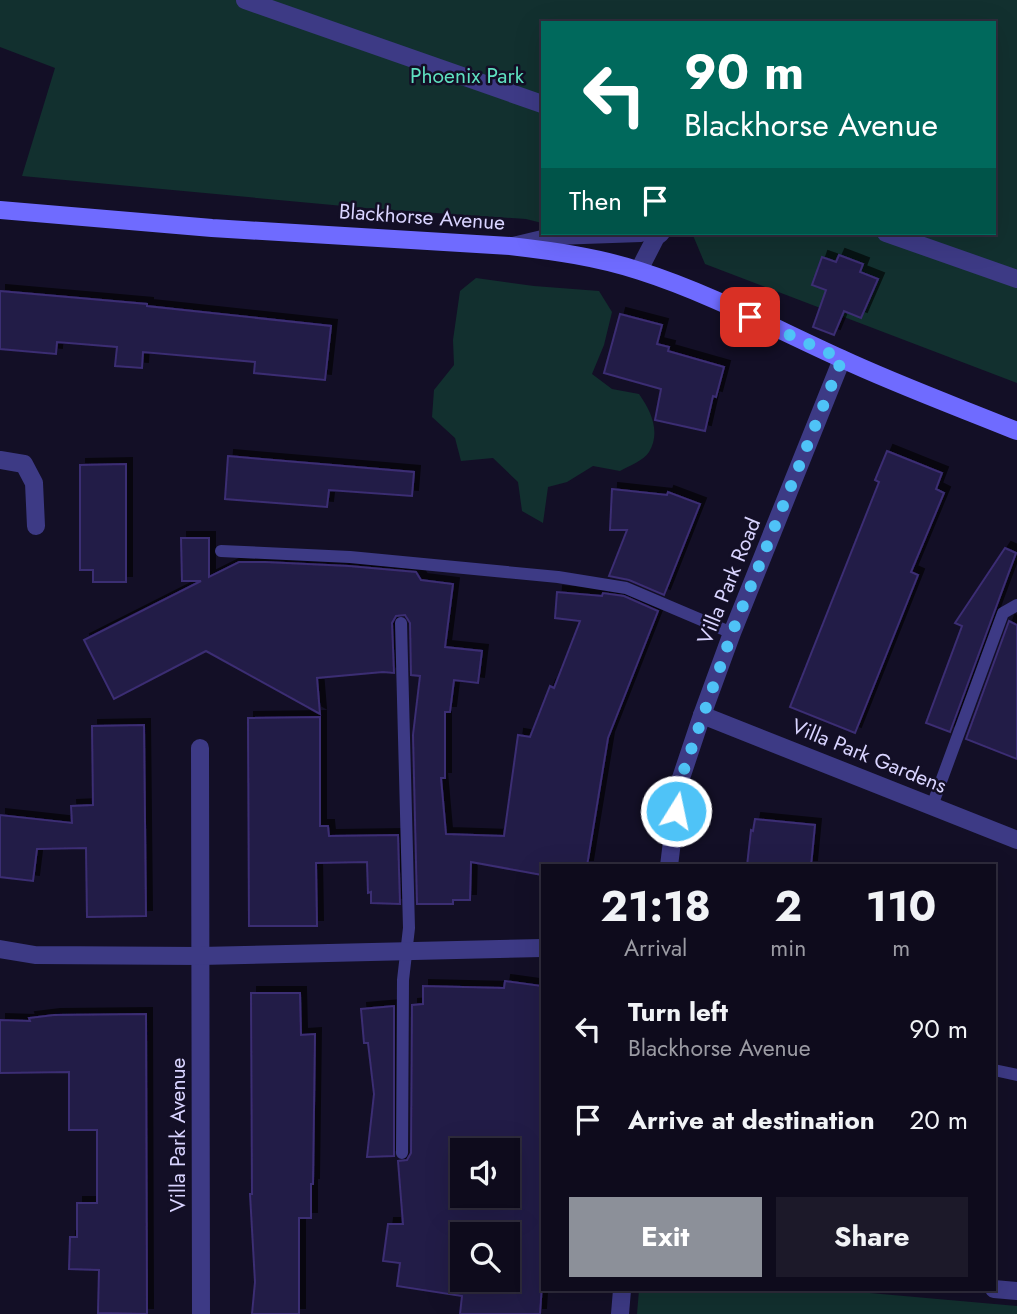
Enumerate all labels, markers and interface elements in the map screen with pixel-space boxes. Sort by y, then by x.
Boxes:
text: 90 m [684,37,804,107]
icon: left [569,49,660,140]
park label: Phoenix Park [410,61,525,91]
text: Blackhorse Avenue [684,102,938,148]
text: Then [569,182,622,220]
icon: arrive [636,182,674,220]
street label: Blackhorse Avenue [338,196,506,238]
pin [720,287,780,347]
icon: arrive [731,298,769,336]
street label: Villa Park Road [690,513,768,649]
street label: Villa Park Gardens [787,711,951,801]
position arrow [639,774,713,848]
text: 21:18 [601,876,711,937]
text: 2 [775,876,802,937]
text: 110 [866,876,936,937]
text: Arrival [624,931,687,965]
text: min [770,931,806,965]
text: m [892,931,910,965]
text: Turn left [628,993,728,1031]
icon: left [569,1010,607,1048]
text: 90 m [909,1010,968,1048]
text: Blackhorse Avenue [628,1031,810,1065]
street label: Villa Park Avenue [163,1058,193,1212]
icon: arrive [569,1101,607,1139]
text: Arrive at destination [628,1101,875,1139]
text: 20 m [910,1101,968,1139]
map controls [450,1138,520,1292]
button: sound [450,1138,520,1208]
button: Exit [569,1197,762,1277]
button: Share [776,1197,968,1277]
button: search [450,1222,520,1292]

